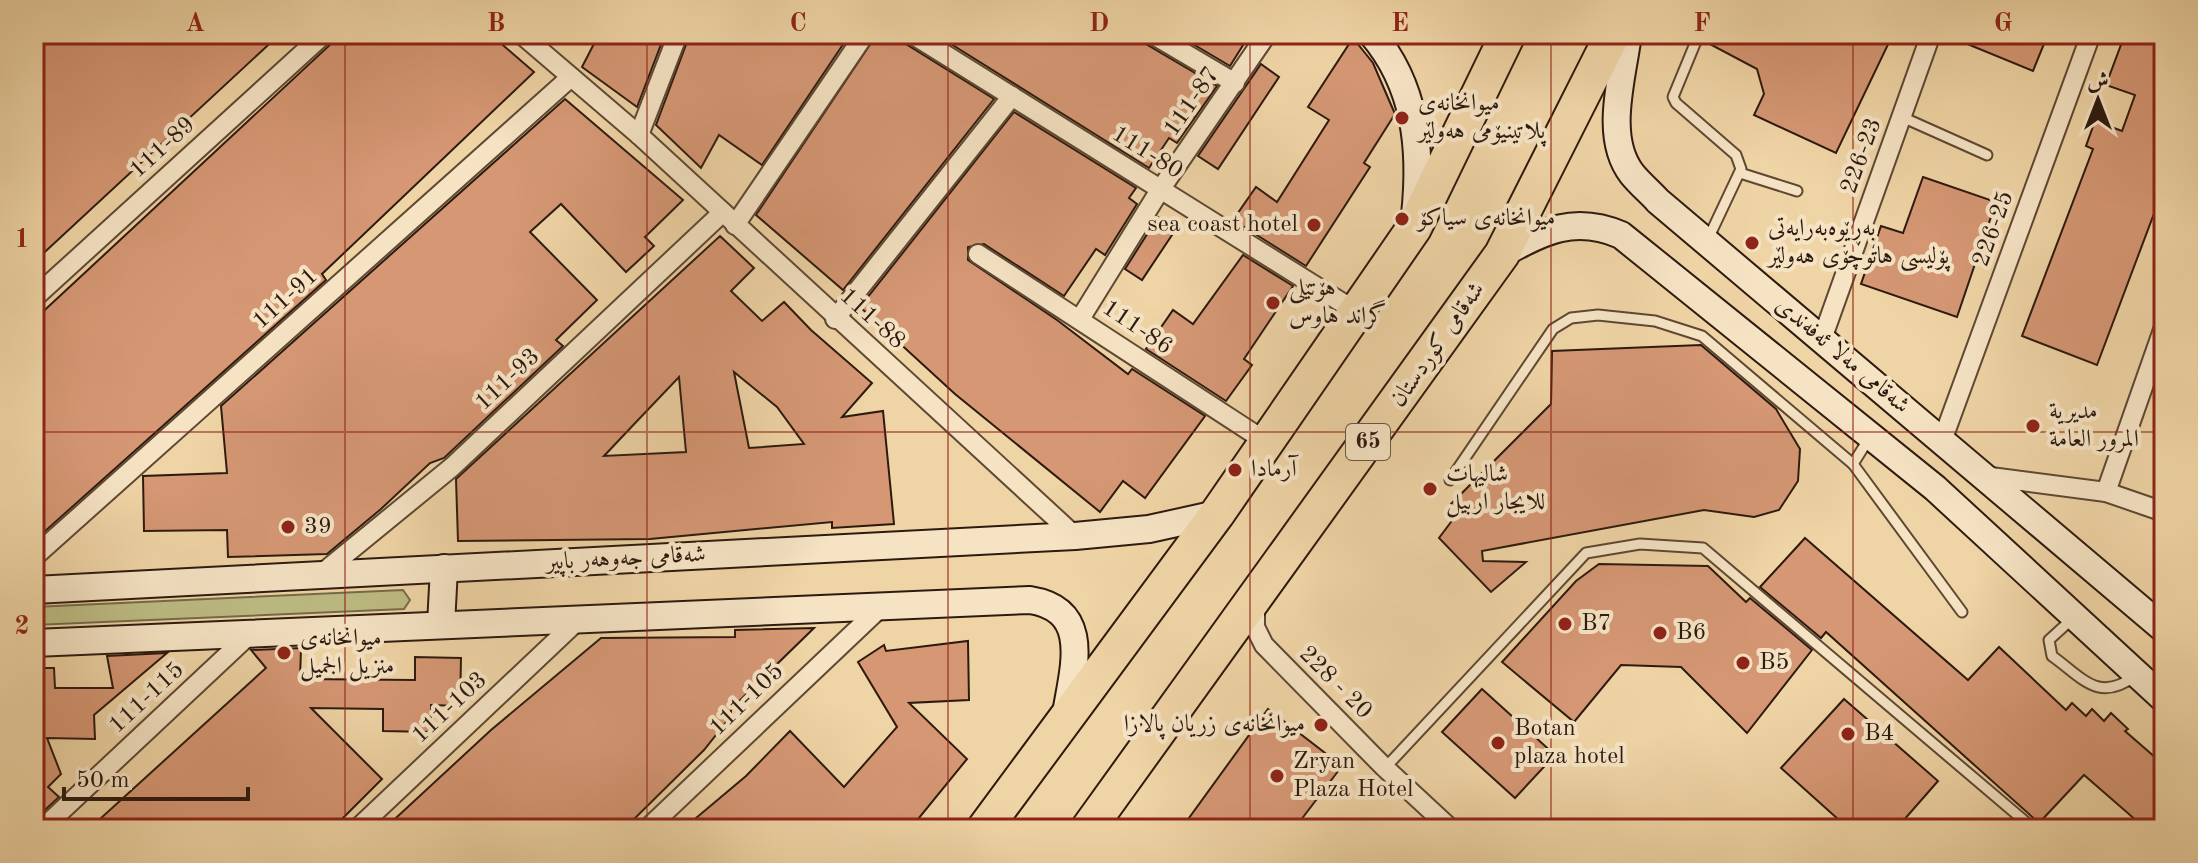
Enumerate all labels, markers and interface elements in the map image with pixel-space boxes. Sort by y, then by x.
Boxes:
text: A [185,11,205,37]
text: B [487,11,505,37]
text: C [789,11,807,37]
text: D [1089,11,1109,37]
text: E [1391,11,1409,37]
text: F [1693,11,1711,37]
text: G [1994,11,2012,37]
north arrow [2058,60,2138,140]
street label: 111-87 [1160,63,1224,141]
text: ش [2087,71,2109,93]
place label: میوانخانەی پلاتینیۆمی هەولێر [1415,92,1547,147]
marker: میوانخانەی پلاتینیۆمی هەولێر [1393,109,1411,127]
street label: 111-89 [126,113,200,183]
street label: 226-23 [1837,115,1887,197]
street label: 111-80 [1107,122,1187,184]
street label: 226-25 [1969,188,2019,270]
place label: میوانخانەی سیاکۆ [1416,206,1555,232]
marker: میوانخانەی سیاکۆ [1393,210,1411,228]
place label: sea coast hotel [1147,213,1298,237]
marker: sea coast hotel [1305,216,1323,234]
place label: بەڕێوەبەرایەتی پۆلیسی هاتوچۆی هەولێر [1765,217,1951,272]
text: 1 [14,227,30,253]
marker: بەڕێوەبەرایەتی پۆلیسی هاتوچۆی هەولێر [1743,234,1761,252]
street label: 111-91 [249,264,323,334]
place label: هۆتێلی گراند هاوس [1289,277,1387,330]
street label: شەقامی کوردستان [1386,278,1490,412]
street label: 111-88 [835,284,909,354]
street label: شەقامی مەلا ئەفەندی [1770,293,1914,419]
marker: هۆتێلی گراند هاوس [1264,294,1282,312]
street label: 111-86 [1098,296,1176,360]
street label: 111-93 [471,344,545,416]
place label: مديرية المرور العامة [2049,400,2139,453]
marker: مديرية المرور العامة [2024,417,2042,435]
road number: 65 [1346,424,1390,460]
place label: آرمادا [1251,454,1299,482]
marker: آرمادا [1226,461,1244,479]
place label: شاليهات للايجار اربيل [1446,463,1545,518]
marker: شاليهات للايجار اربيل [1421,480,1439,498]
place label: 39 [304,515,332,539]
marker: 39 [279,518,297,536]
street label: شەقامی جەوهەر باپیر [542,543,707,578]
place label: B7 [1581,612,1611,636]
text: 2 [14,614,30,640]
marker: B7 [1556,615,1574,633]
place label: B6 [1676,621,1706,645]
marker: B6 [1651,624,1669,642]
place label: میوانخانەی منزیل الجمیل [300,627,394,682]
street label: 228 - 20 [1294,642,1376,724]
marker: میوانخانەی منزیل الجمیل [275,644,293,662]
place label: B5 [1759,651,1789,675]
marker: B5 [1734,654,1752,672]
street label: 111-115 [105,658,189,738]
street label: 111-105 [705,659,789,741]
street label: 111-103 [408,668,492,748]
place label: میوانخانەی زریان پالازا [1124,713,1305,740]
marker: میوانخانەی زریان پالازا [1312,716,1330,734]
place label: Botan plaza hotel [1514,717,1625,769]
place label: B4 [1864,722,1894,746]
marker: B4 [1839,725,1857,743]
marker: Botan plaza hotel [1489,734,1507,752]
place label: Zryan Plaza Hotel [1293,750,1414,802]
scale bar [64,751,248,801]
marker: Zryan Plaza Hotel [1268,767,1286,785]
text: 50 m [76,769,130,793]

